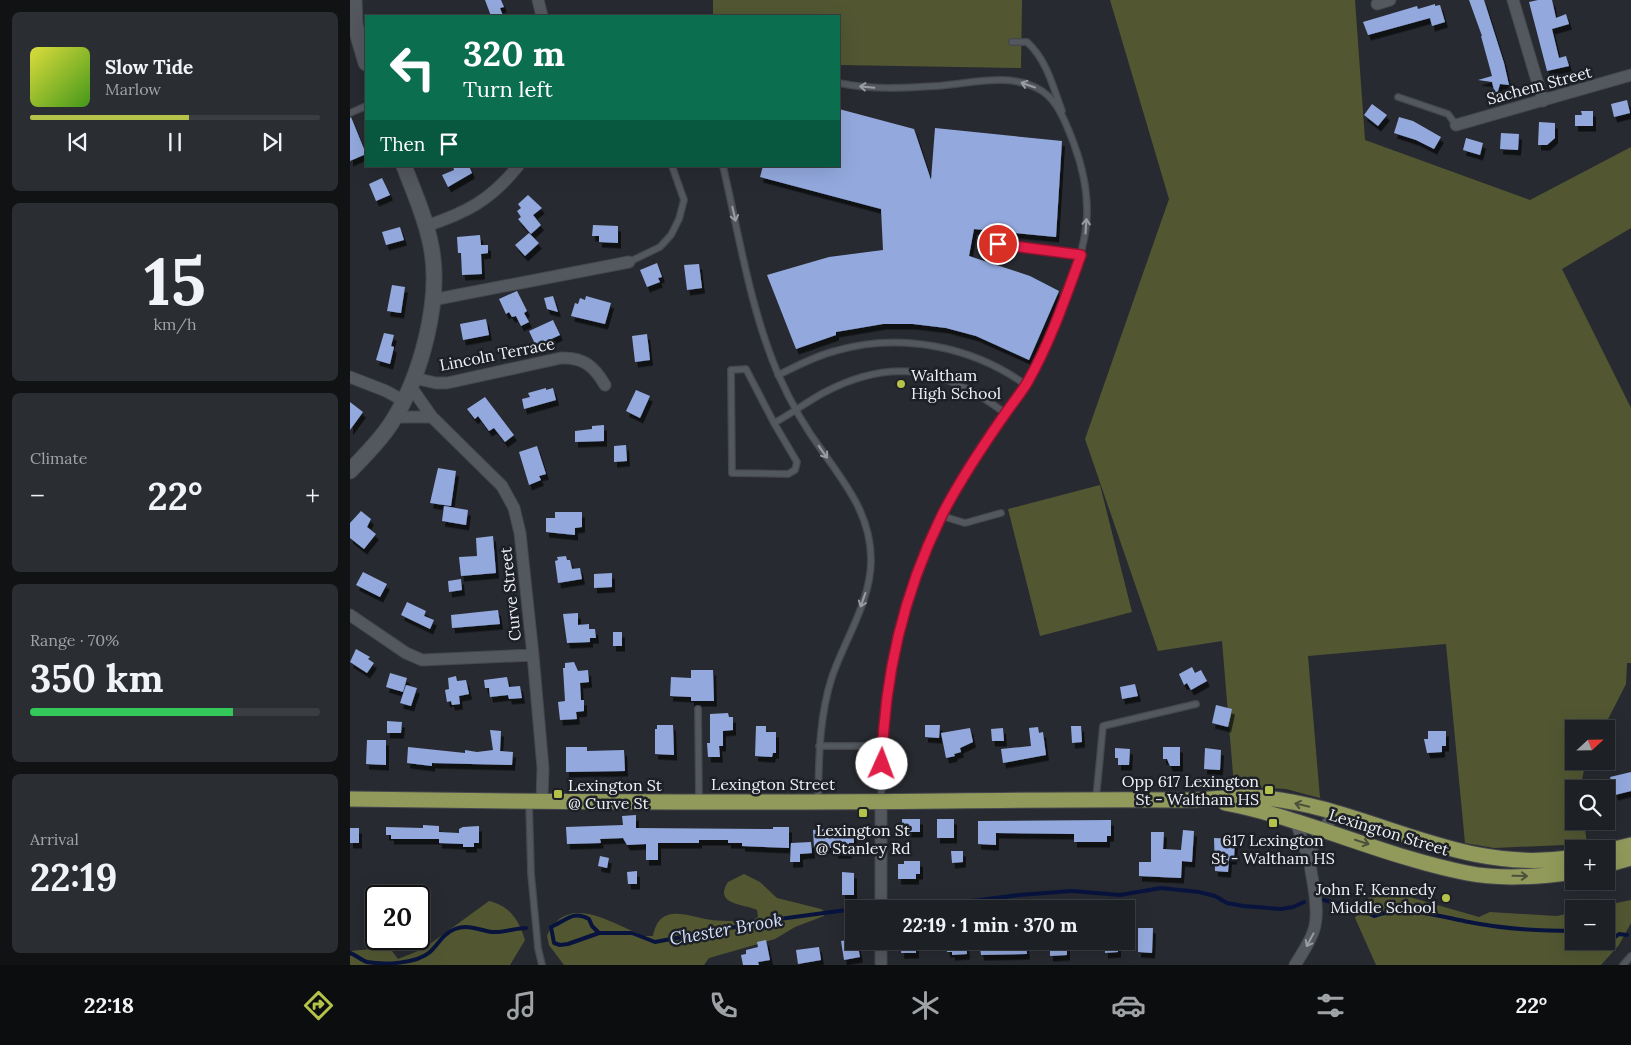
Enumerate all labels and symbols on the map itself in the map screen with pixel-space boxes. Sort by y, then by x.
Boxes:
street label: Sachem Street [1484,61,1595,109]
one-way arrow [1021,80,1036,89]
one-way arrow [859,83,875,92]
one-way arrow [730,205,739,221]
one-way arrow [1081,218,1091,234]
pin [977,223,1019,265]
street label: Lincoln Terrace [438,333,557,375]
place label: Waltham High School [911,365,1001,403]
marker: Waltham High School [895,378,907,390]
one-way arrow [818,445,828,459]
street label: Curve Street [495,545,525,642]
one-way arrow [858,592,868,608]
north arrow [1565,720,1615,770]
position arrow [855,737,907,789]
place label: Opp 617 Lexington St - Waltham HS [1122,771,1259,809]
street label: Lexington Street [711,774,836,794]
place label: Lexington St @ Curve St [568,775,663,813]
marker: Opp 617 Lexington St - Waltham HS [1263,784,1275,796]
marker: Lexington St @ Curve St [552,788,564,800]
one-way arrow [1295,800,1311,809]
street label: Lexington Street [1327,804,1452,860]
marker: Lexington St @ Stanley Rd [857,807,869,819]
marker: 617 Lexington St - Waltham HS [1267,817,1279,829]
place label: Lexington St @ Stanley Rd [815,820,911,858]
place label: 617 Lexington St - Waltham HS [1211,830,1335,868]
one-way arrow [1353,838,1369,848]
one-way arrow [1511,872,1527,881]
place label: John F. Kennedy Middle School [1315,879,1437,917]
speed limit sign: 20 [365,885,430,950]
marker: John F. Kennedy Middle School [1440,892,1452,904]
water label: Chester Brook [668,908,784,950]
one-way arrow [1305,932,1315,947]

